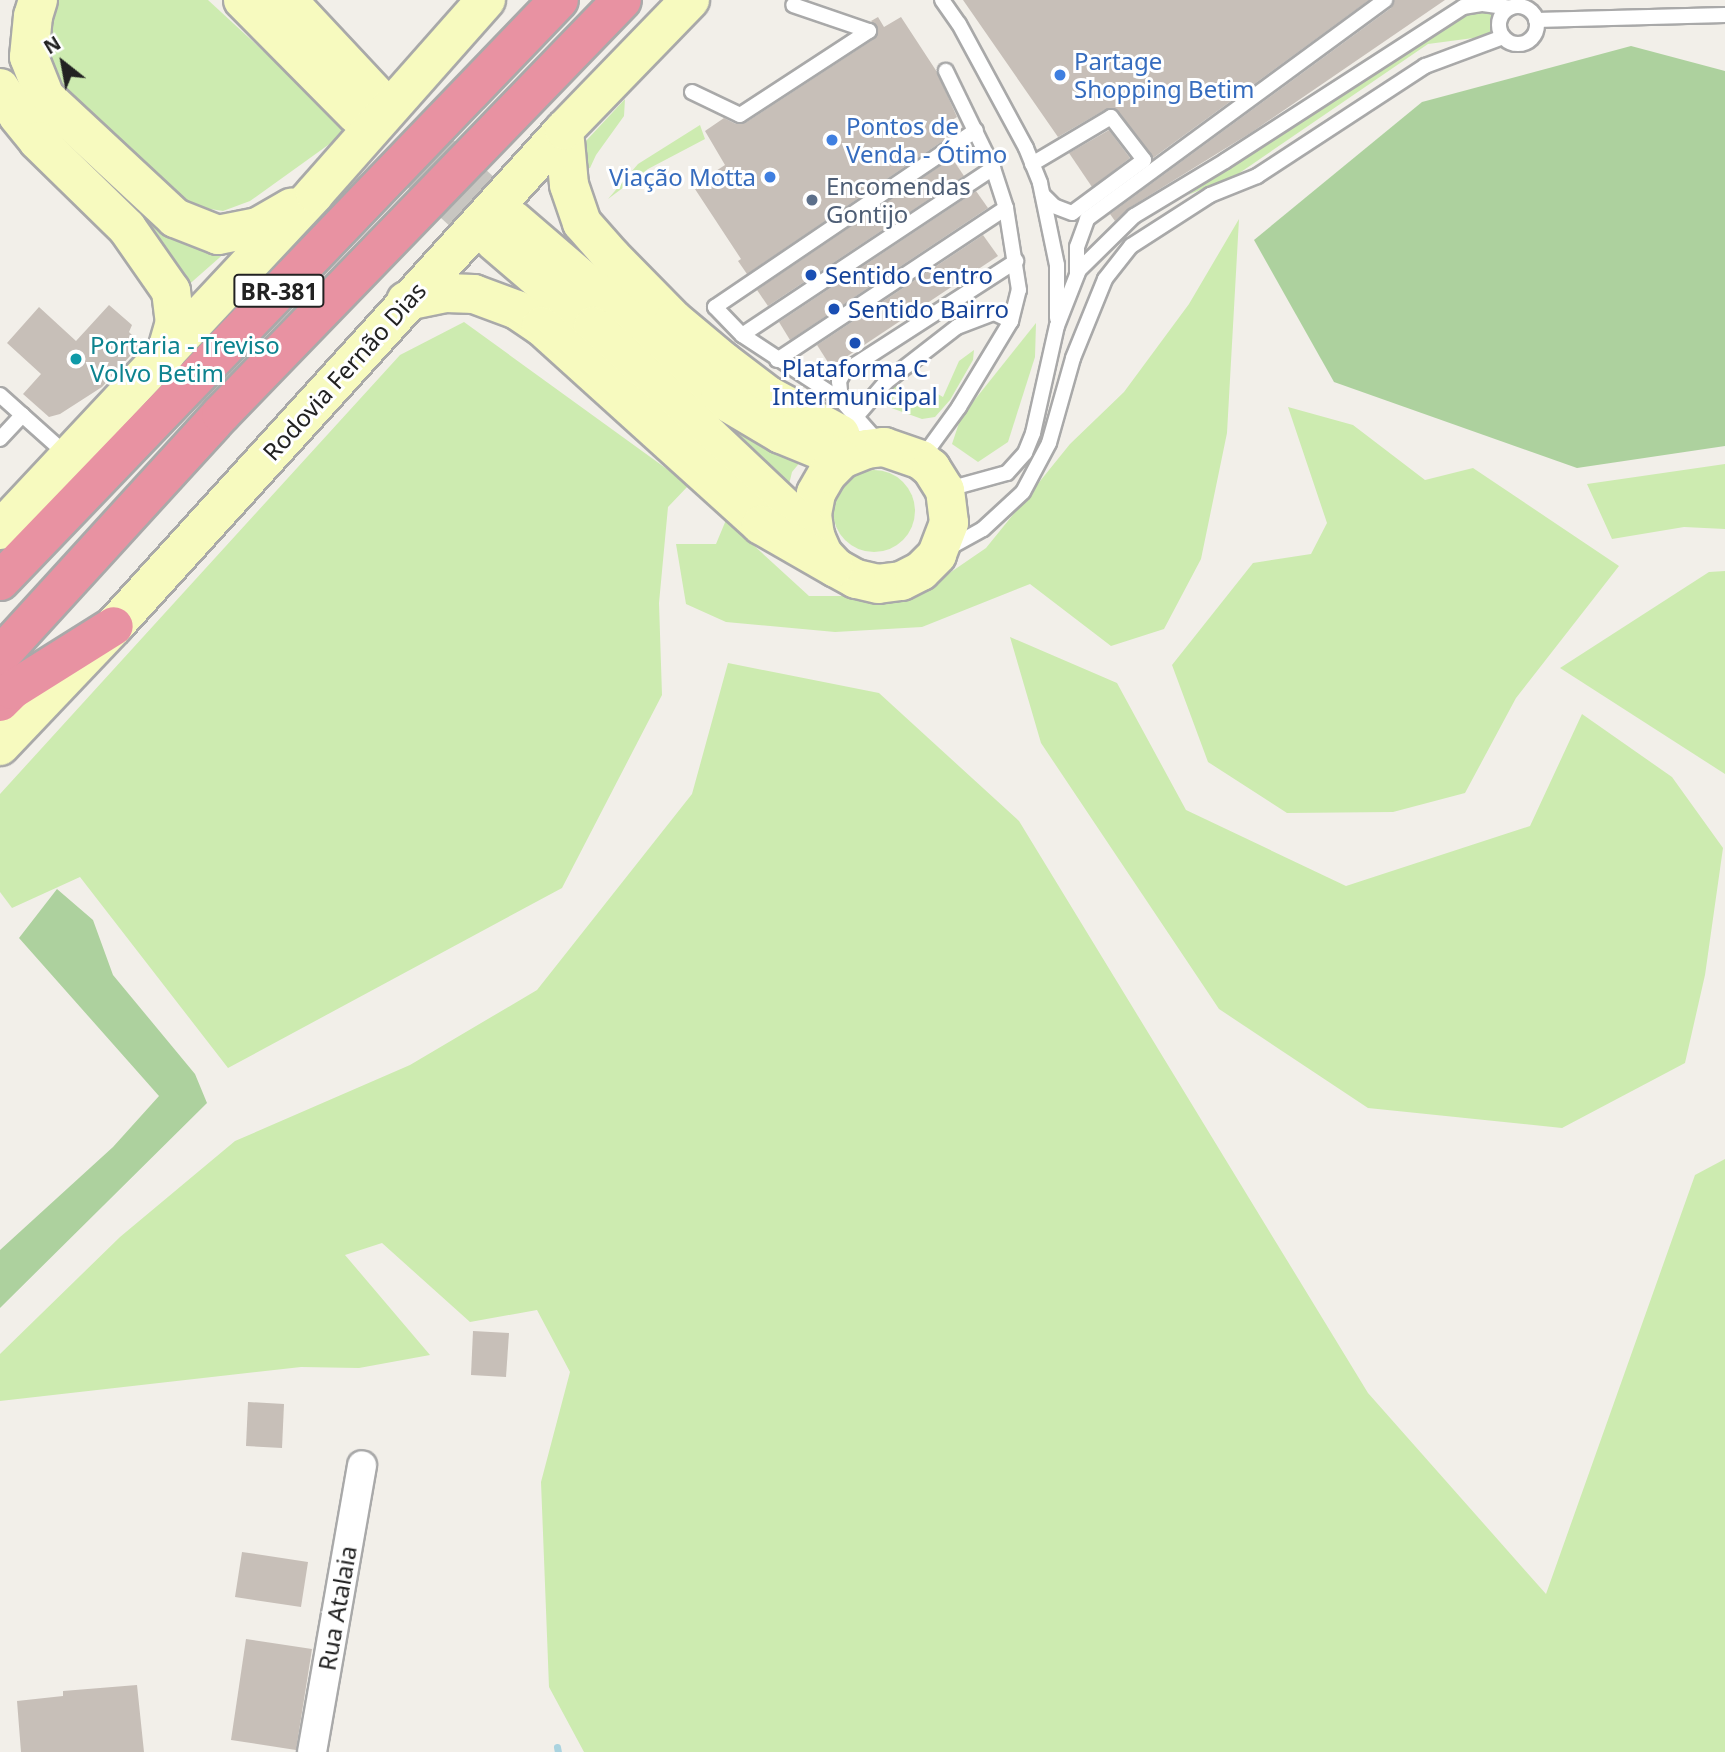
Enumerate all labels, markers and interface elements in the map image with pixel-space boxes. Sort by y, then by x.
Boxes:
north arrow [28,28,98,98]
text: N [39,30,65,60]
place label: Partage Shopping Betim [1074,47,1255,103]
marker: Partage Shopping Betim [1052,67,1068,83]
place label: Pontos de Venda - Ótimo [846,112,1007,168]
marker: Pontos de Venda - Ótimo [824,132,840,148]
place label: Viação Motta [609,163,756,191]
marker: Viação Motta [762,169,778,185]
place label: Encomendas Gontijo [826,172,971,228]
marker: Encomendas Gontijo [804,192,820,208]
place label: Sentido Centro [825,261,993,289]
marker: Sentido Centro [803,267,819,283]
road number: BR-381 [232,272,326,310]
street label: Rodovia Fernão Dias [256,276,432,466]
place label: Sentido Bairro [848,295,1009,323]
marker: Sentido Bairro [826,301,842,317]
place label: Portaria - Treviso Volvo Betim [90,331,280,387]
marker: Plataforma C Intermunicipal [847,335,863,351]
marker: Portaria - Treviso Volvo Betim [68,351,84,367]
place label: Plataforma C Intermunicipal [772,354,938,410]
street label: Rua Atalaia [312,1543,362,1673]

